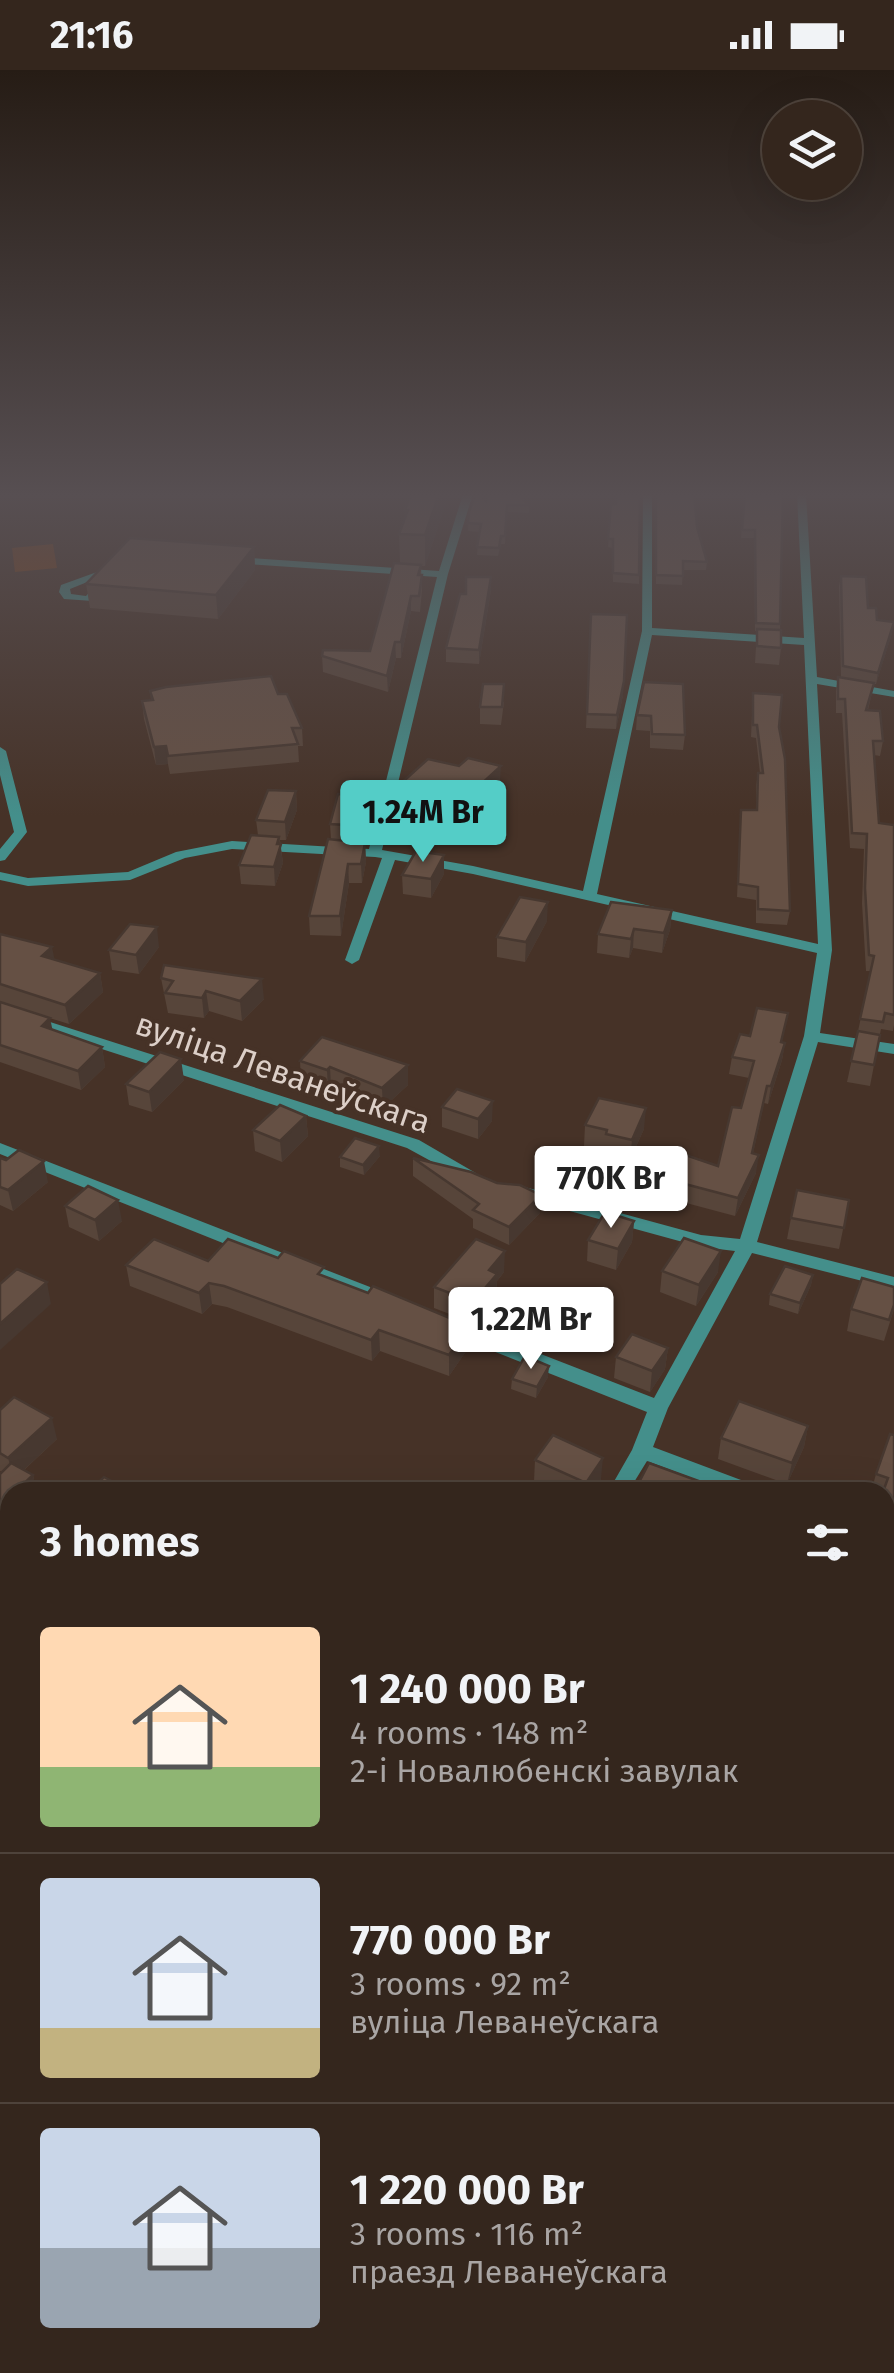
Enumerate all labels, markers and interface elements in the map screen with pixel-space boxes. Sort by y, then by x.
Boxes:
text: 21:16 [50,12,133,58]
map controls [762,100,862,200]
button: layers [762,100,862,200]
pin: 1.24M Br [320,780,526,865]
text: 1.24M Br [362,793,484,831]
street label: вуліца Леванеўскага [131,1005,435,1141]
pin: 770K Br [519,1146,703,1231]
text: 770K Br [557,1159,665,1197]
pin: 1.22M Br [428,1287,634,1372]
text: 1.22M Br [471,1300,591,1338]
icon: filters [800,1515,855,1570]
text: 3 homes [40,1517,200,1567]
text: 1 240 000 Br [350,1664,585,1714]
icon: home [120,1667,240,1787]
text: 4 rooms · 148 m² [350,1714,588,1752]
text: 2-і Новалюбенскі завулак [350,1752,738,1790]
text: 770 000 Br [350,1915,550,1965]
icon: home [120,1918,240,2038]
text: 3 rooms · 92 m² [350,1965,571,2003]
text: вуліца Леванеўскага [350,2003,659,2041]
text: 1 220 000 Br [350,2165,584,2215]
icon: home [120,2168,240,2288]
text: 3 rooms · 116 m² [350,2215,583,2253]
text: праезд Леванеўскага [350,2253,668,2291]

